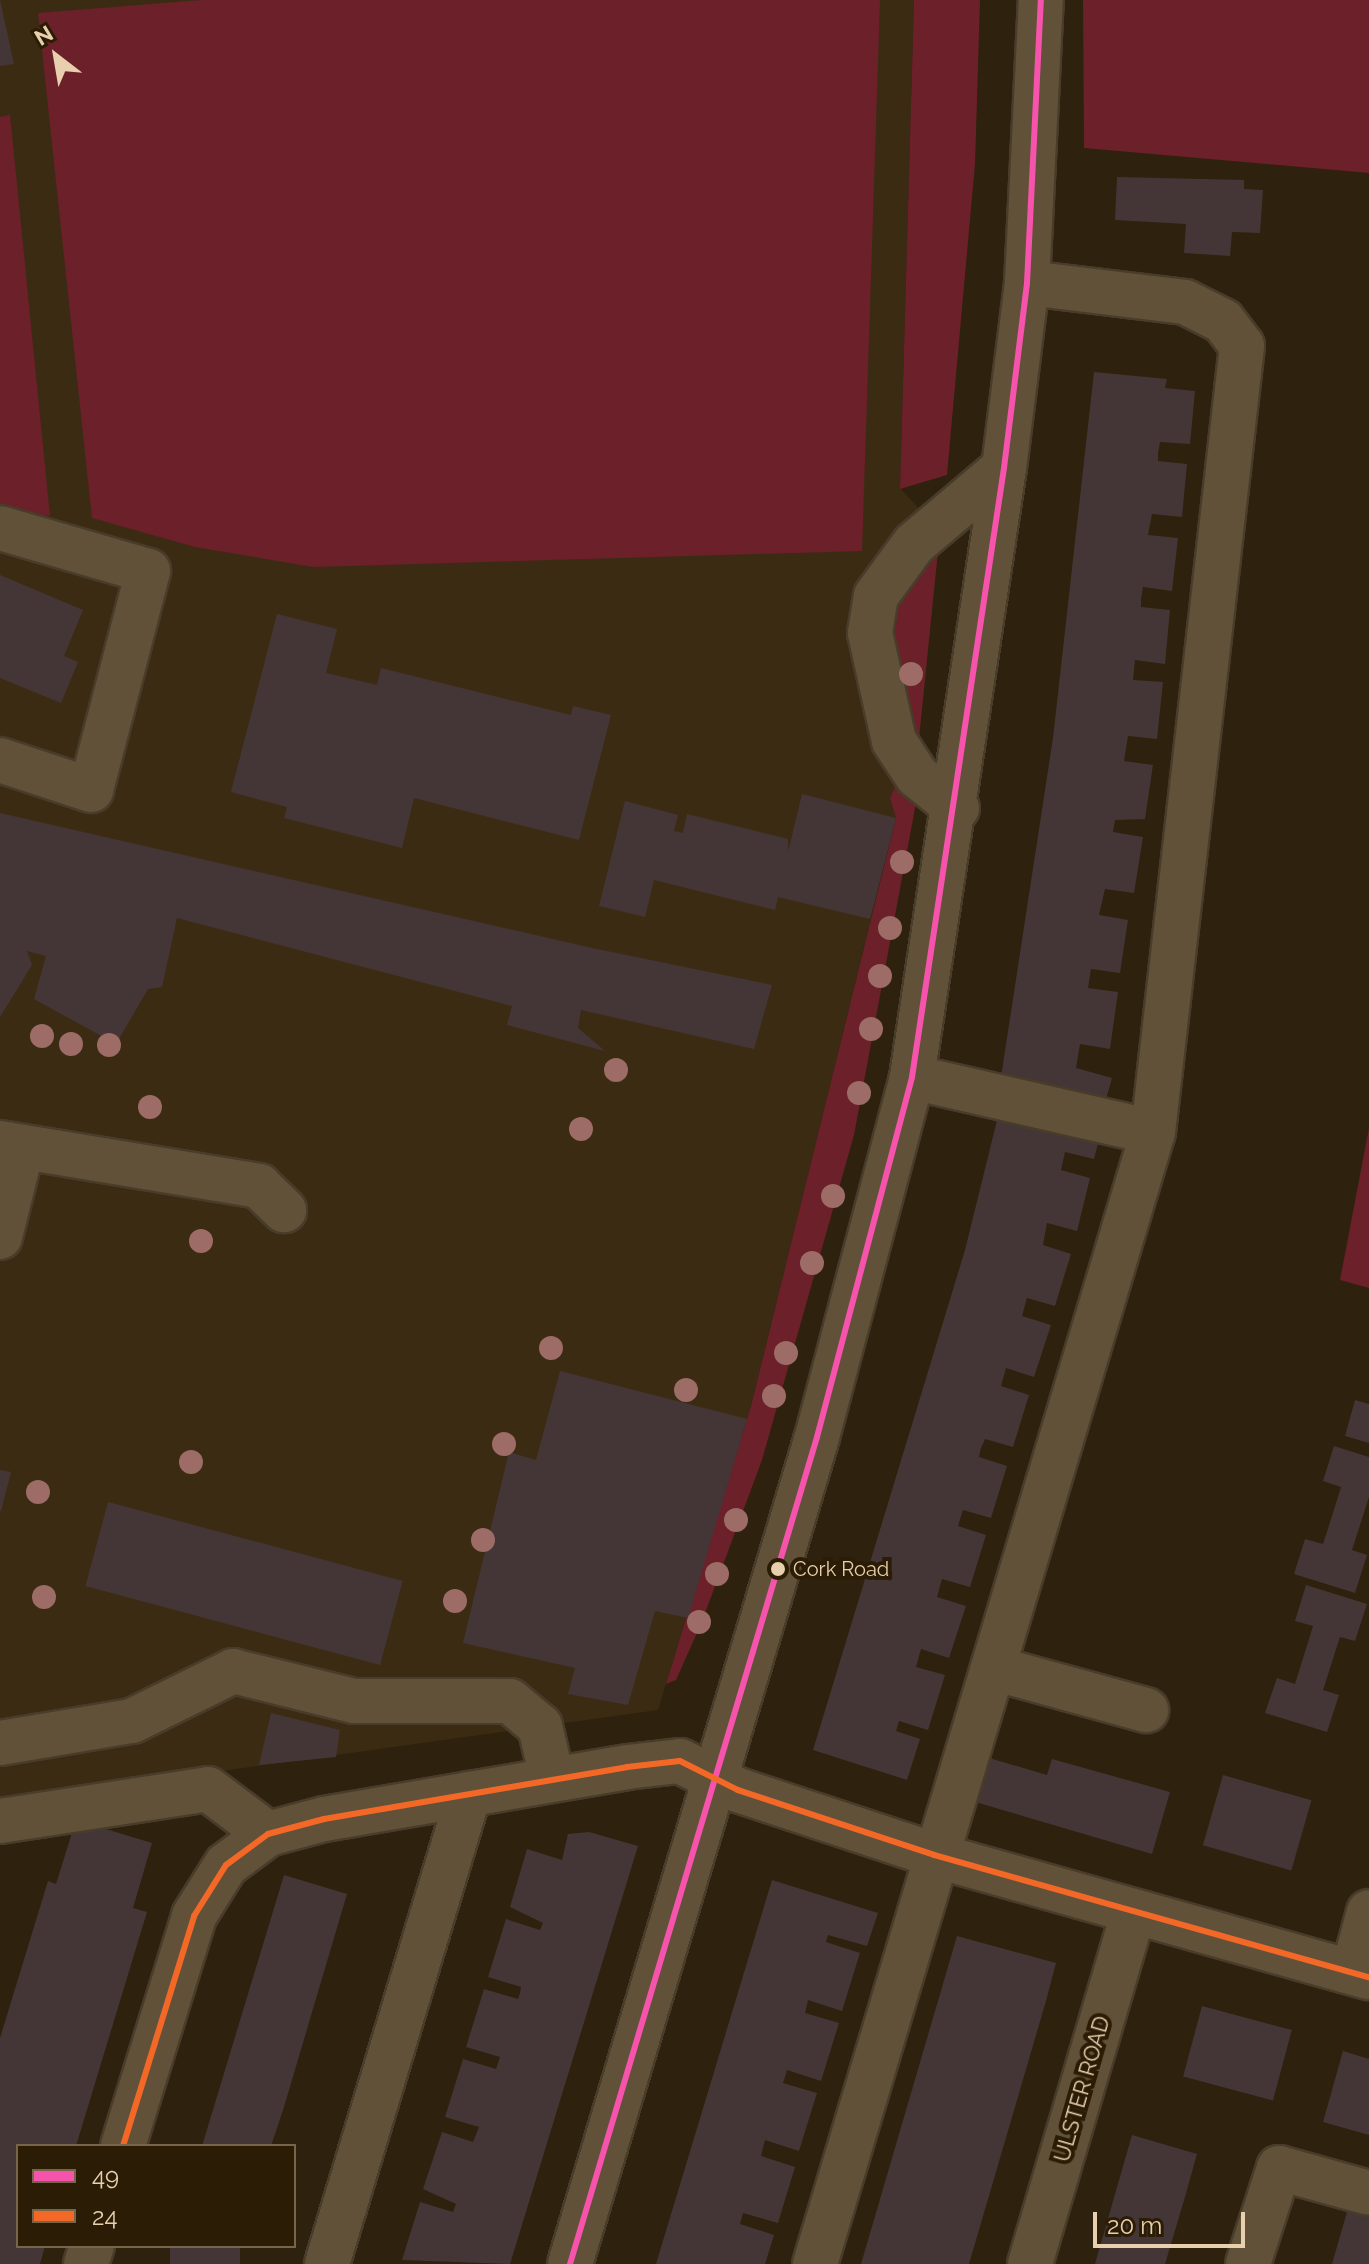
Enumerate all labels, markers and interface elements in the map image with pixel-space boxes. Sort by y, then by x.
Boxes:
north arrow [16,16,96,96]
text: N [30,20,58,51]
place label: Cork Road [793,1557,889,1581]
marker: Cork Road [770,1561,786,1577]
street label: ULSTER ROAD [1049,2013,1115,2165]
legend [16,2144,296,2248]
text: 49 [92,2162,119,2191]
scale bar [1097,2196,1249,2246]
text: 24 [92,2202,118,2231]
text: 20 m [1107,2211,1162,2240]

